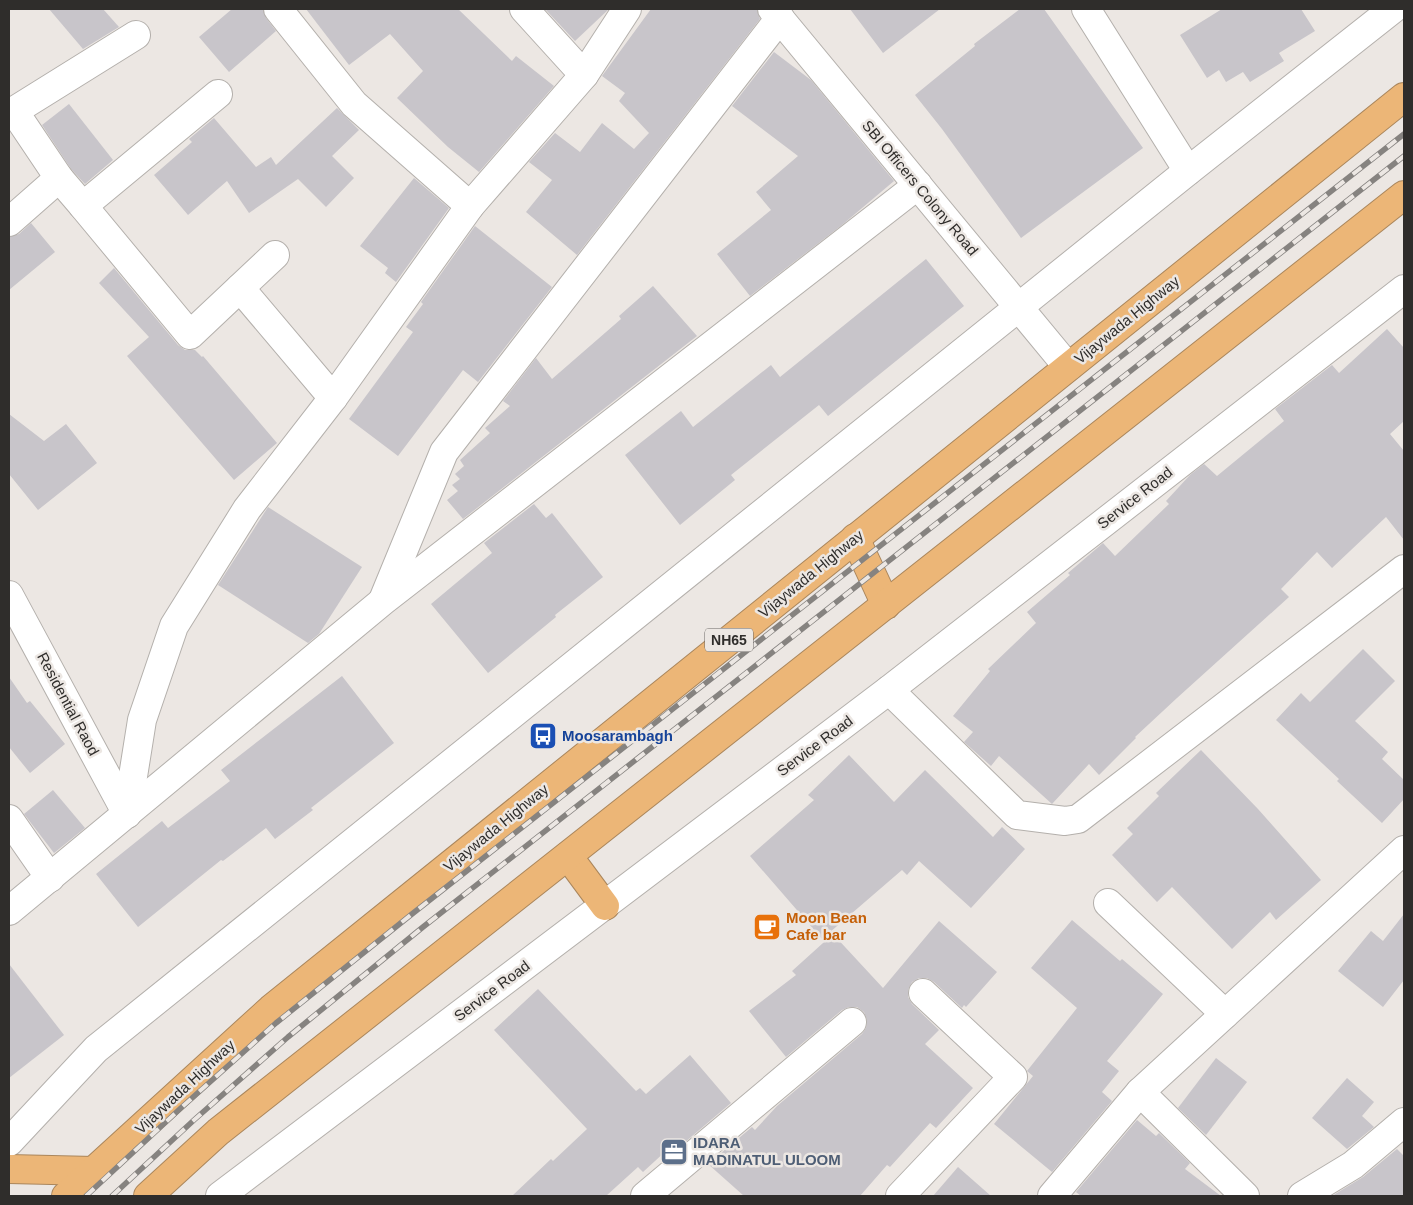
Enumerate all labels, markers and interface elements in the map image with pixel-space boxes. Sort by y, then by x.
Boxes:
street label: SBI Officers Colony Road [859,117,982,259]
street label: Vijaywada Highway [1071,272,1183,367]
street label: Service Road [1094,463,1175,532]
street label: Vijaywada Highway [755,526,867,621]
road number: NH65 [705,628,753,652]
street label: Residential Raod [34,649,103,758]
street label: Service Road [774,712,856,779]
bus stop icon: Moosarambagh [528,721,558,751]
place label: Moosarambagh [562,727,673,744]
street label: Vijaywada Highway [440,780,552,875]
place label: Moon Bean Cafe bar [786,909,867,943]
cafe icon: Moon Bean Cafe bar [752,912,782,942]
street label: Service Road [451,957,533,1024]
street label: Vijaywada Highway [131,1036,238,1137]
place label: IDARA MADINATUL ULOOM [693,1134,841,1168]
office icon: IDARA MADINATUL ULOOM [659,1137,689,1167]

